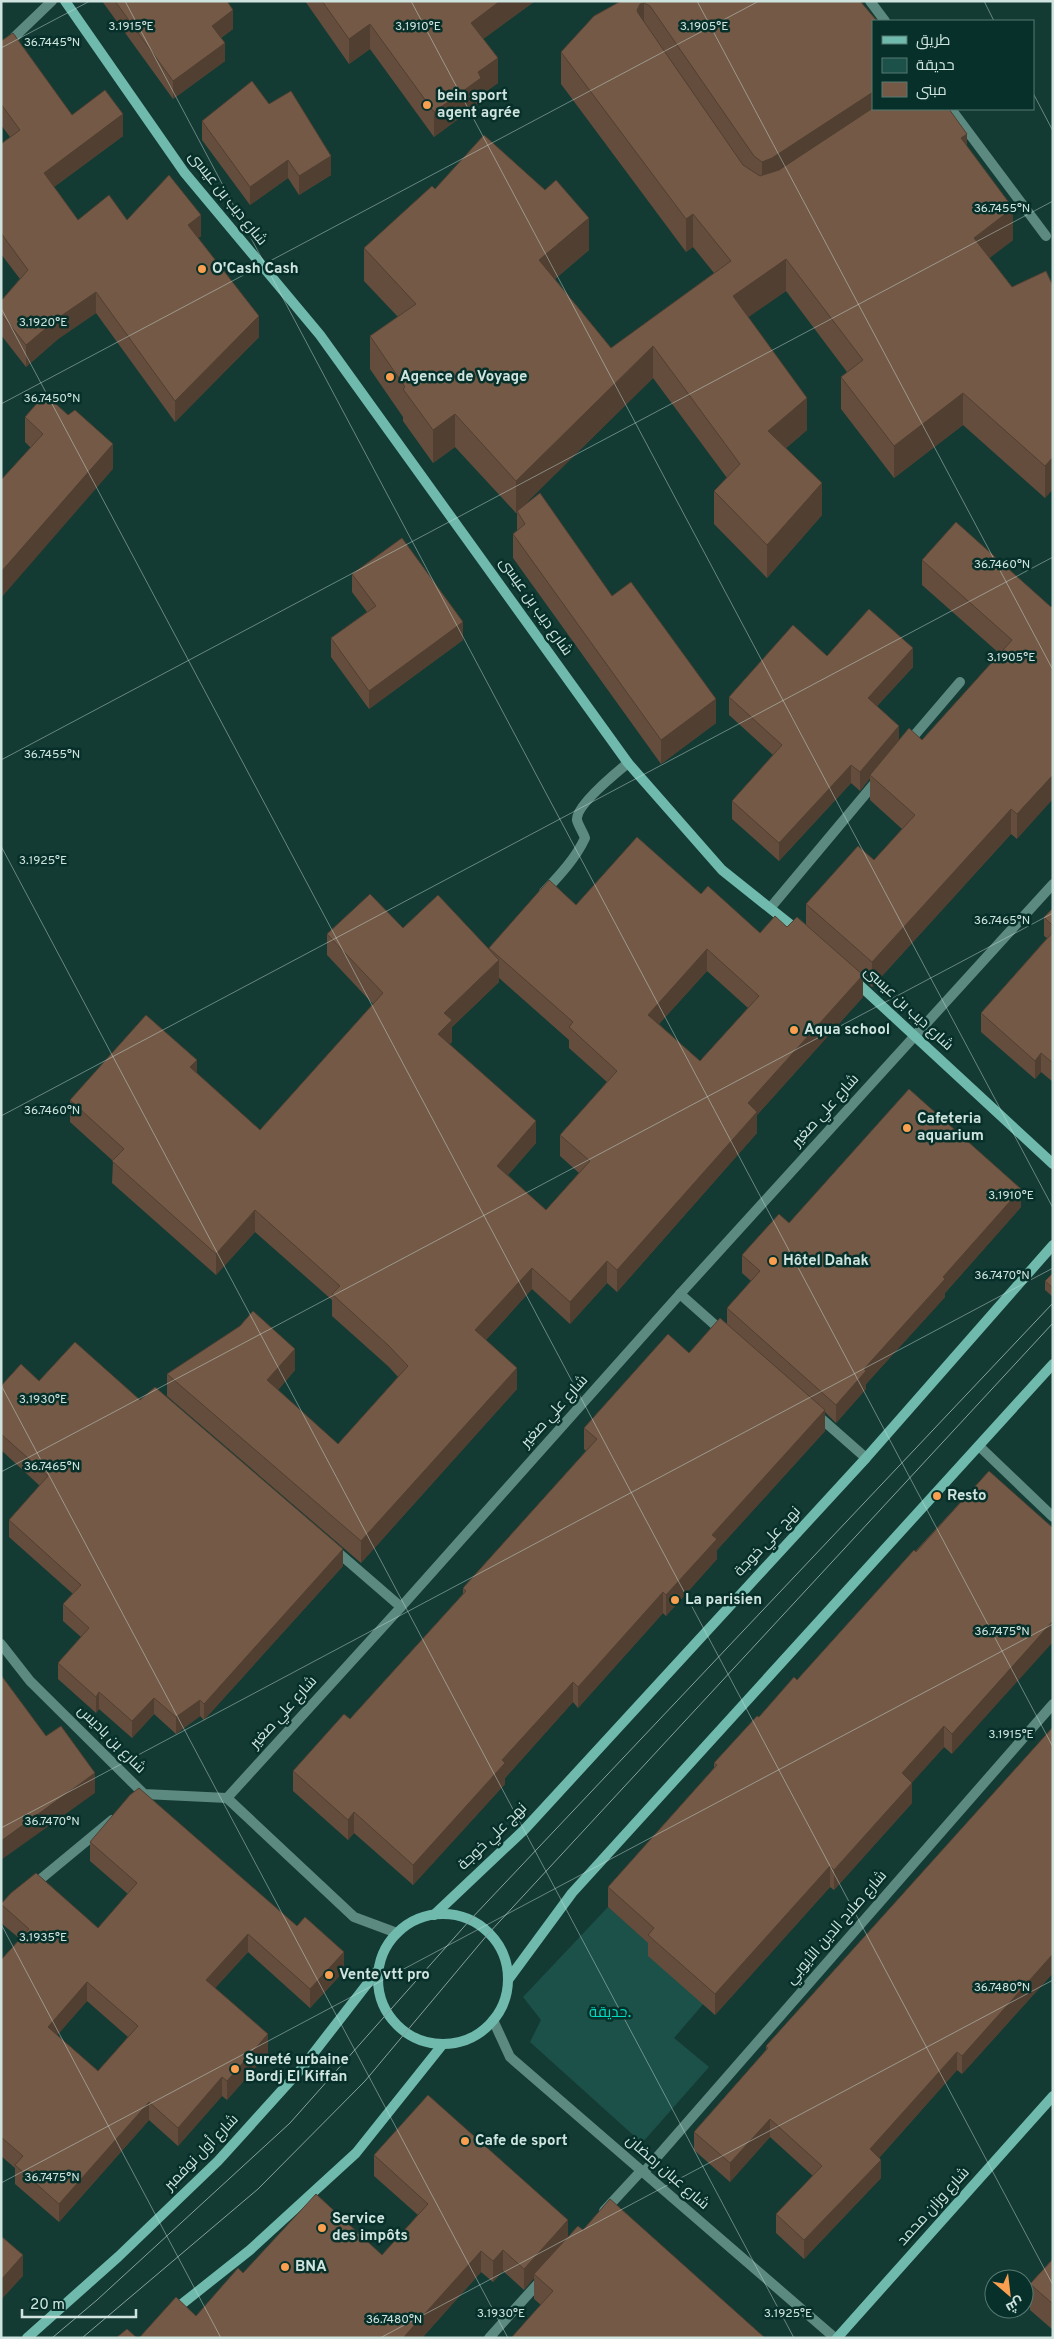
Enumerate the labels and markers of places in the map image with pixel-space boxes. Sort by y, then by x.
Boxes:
place label: bein sport agent agrée [437,87,520,123]
marker: bein sport agent agrée [421,99,433,111]
place label: O'Cash Cash [212,260,299,279]
marker: O'Cash Cash [196,263,208,275]
place label: Agence de Voyage [400,368,527,387]
marker: Agence de Voyage [384,371,396,383]
place label: Aqua school [804,1021,890,1040]
marker: Aqua school [788,1024,800,1036]
place label: Cafeteria aquarium [917,1110,984,1146]
marker: Cafeteria aquarium [901,1122,913,1134]
place label: Hôtel Dahak [783,1252,869,1271]
marker: Hôtel Dahak [767,1255,779,1267]
place label: Resto [947,1487,987,1506]
marker: Resto [931,1490,943,1502]
place label: La parisien [685,1591,762,1610]
marker: La parisien [669,1594,681,1606]
place label: Vente vtt pro [339,1966,430,1985]
marker: Vente vtt pro [323,1969,335,1981]
place label: Sureté urbaine Bordj El Kiffan [245,2051,349,2087]
marker: Sureté urbaine Bordj El Kiffan [229,2063,241,2075]
place label: Cafe de sport [475,2132,568,2151]
marker: Cafe de sport [459,2135,471,2147]
place label: Service des impôts [332,2210,408,2246]
marker: Service des impôts [316,2222,328,2234]
place label: BNA [295,2258,327,2277]
marker: BNA [279,2261,291,2273]

